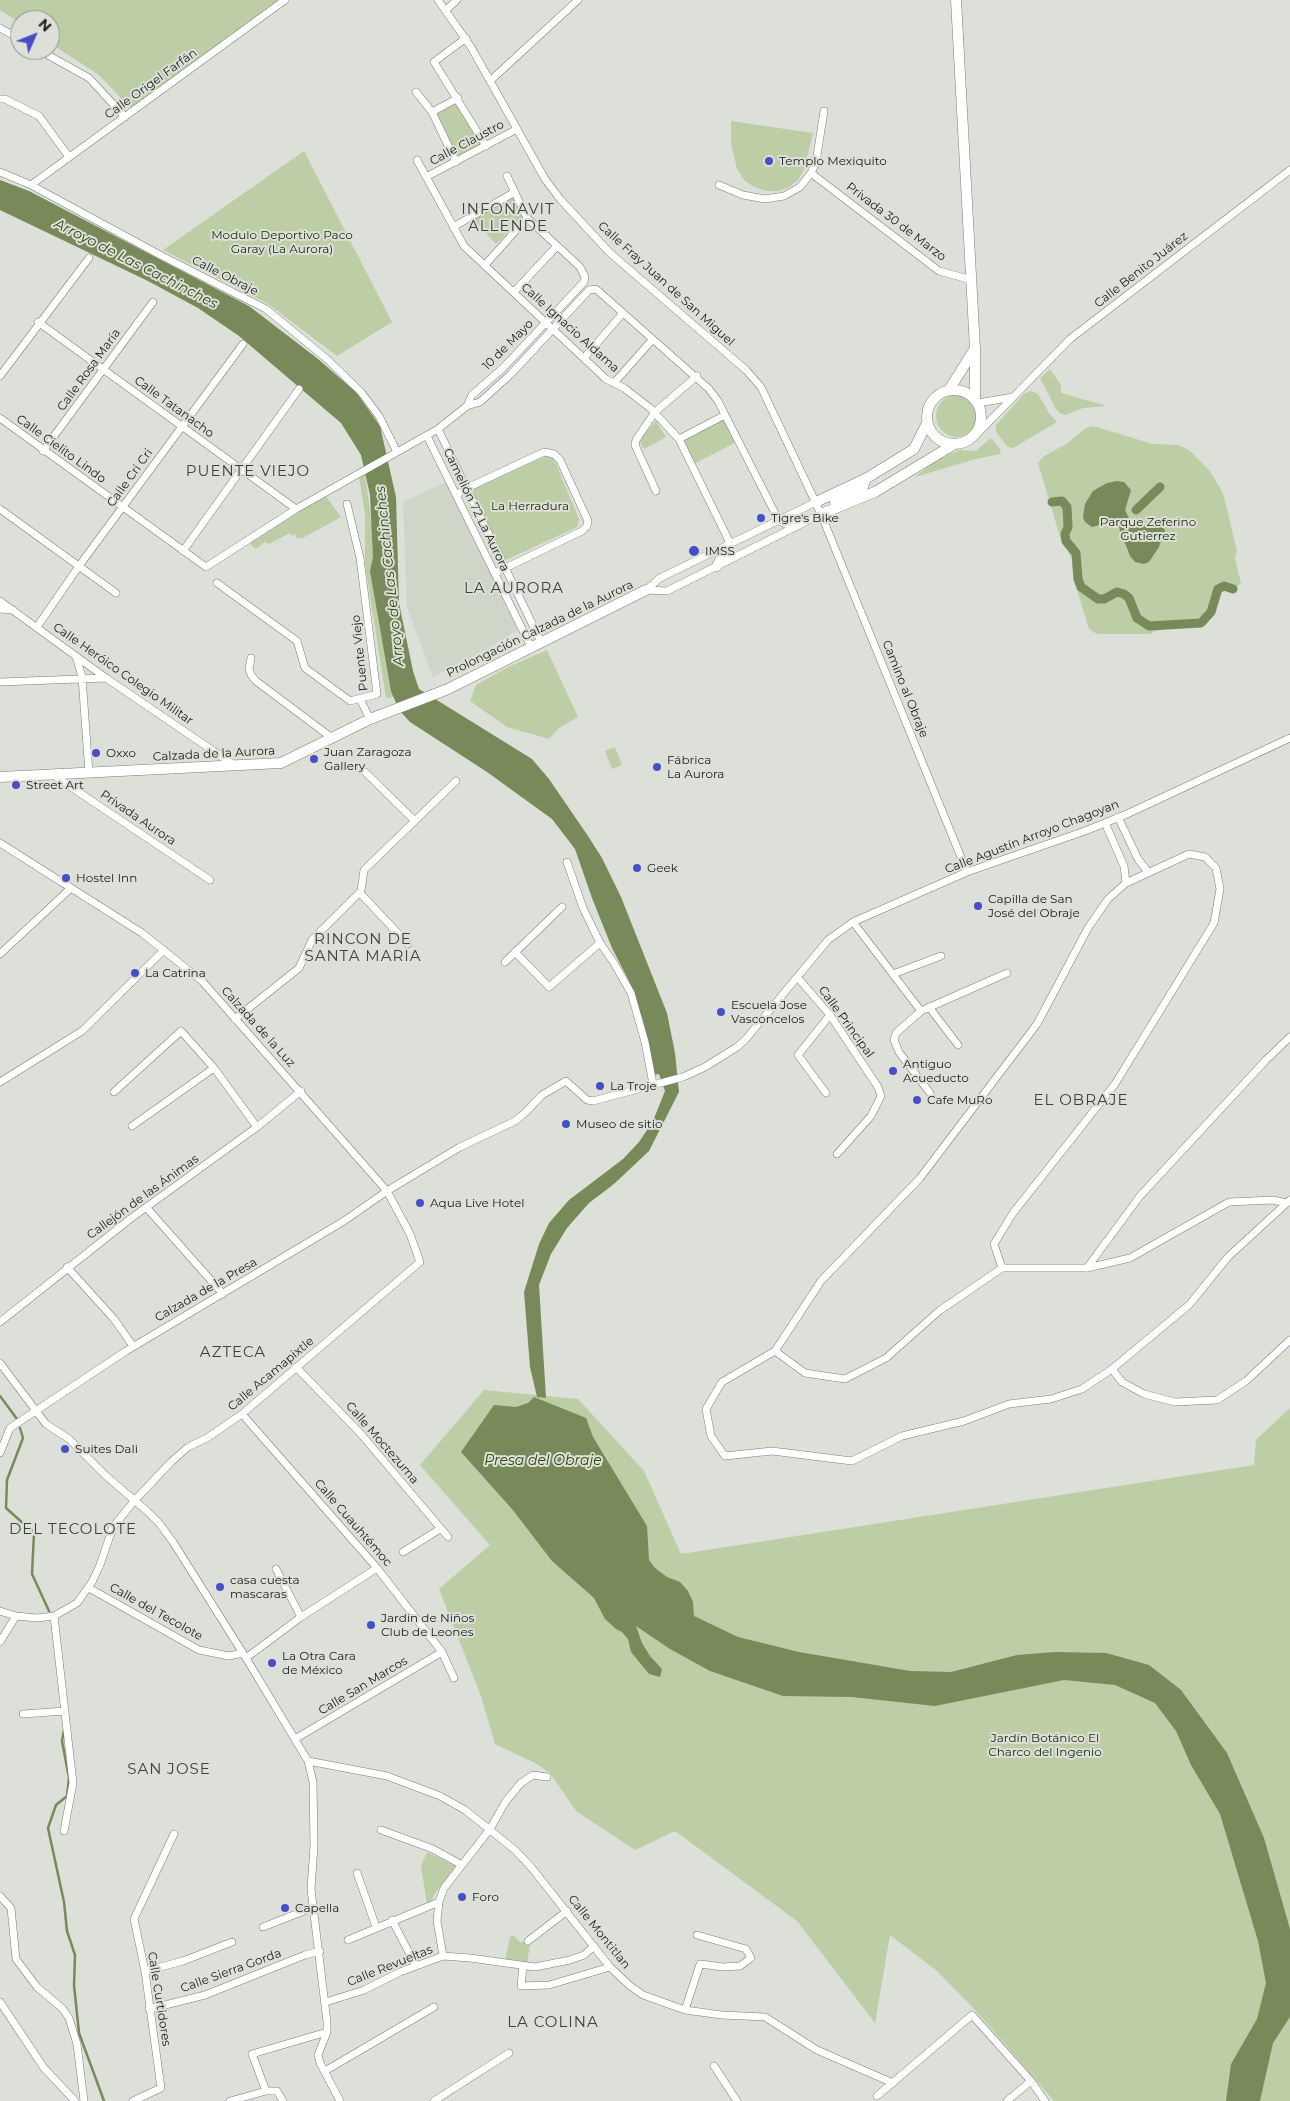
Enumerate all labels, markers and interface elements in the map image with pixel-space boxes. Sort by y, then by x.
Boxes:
north arrow [10,10,60,60]
text: N [35,15,55,36]
street label: Calle Origel Farfán [102,46,200,122]
street label: Calle Claustro [427,117,507,169]
place label: Templo Mexiquito [779,154,887,168]
marker: Templo Mexiquito [763,155,775,167]
street label: Privada 30 de Marzo [843,180,949,264]
district label: INFONAVIT ALLENDE [460,201,556,236]
water label: Arroyo de Las Cachinches [51,215,221,313]
street label: Calle Fray Juan de San Miguel [595,219,737,349]
park label: Modulo Deportivo Paco Garay (La Aurora) [211,228,353,256]
street label: Calle Benito Juárez [1092,229,1190,311]
street label: Calle Obraje [189,253,261,299]
street label: Calle Ignacio Aldama [518,280,622,376]
street label: 10 de Mayo [480,317,536,373]
street label: Calle Rosa María [54,326,124,414]
street label: Calle Tatanacho [131,373,217,441]
street label: Calle Cielito Lindo [13,412,109,486]
street label: Calle Cri Cri [104,446,156,510]
street label: Camelión 72 La Aurora [440,446,512,574]
district label: PUENTE VIEJO [184,463,312,481]
water label: Arroyo de Las Cachinches [372,485,408,667]
park label: La Herradura [491,499,569,513]
place label: Tigre's Bike [771,511,839,525]
marker: Tigre's Bike [755,512,767,524]
park label: Parque Zeferino Gutierrez [1100,515,1196,543]
marker: IMSS [687,544,701,558]
place label: IMSS [705,544,735,558]
street label: Prolongación Calzada de la Aurora [444,577,636,681]
district label: LA AURORA [463,580,565,598]
street label: Puente Viejo [349,614,371,692]
street label: Calle Heróico Colegio Militar [50,620,196,728]
street label: Camino al Obraje [879,638,931,740]
street label: Calzada de la Aurora [153,744,275,764]
place label: Juan Zaragoza Gallery [324,745,412,773]
place label: Oxxo [106,746,136,760]
marker: Oxxo [90,747,102,759]
marker: Juan Zaragoza Gallery [308,753,320,765]
place label: Fábrica La Aurora [667,753,724,781]
marker: Fábrica La Aurora [651,761,663,773]
place label: Street Art [26,778,84,792]
marker: Street Art [10,779,22,791]
street label: Privada Aurora [97,787,179,849]
street label: Calle Agustín Arroyo Chagoyan [943,797,1121,877]
place label: Geek [647,861,678,875]
marker: Geek [631,862,643,874]
place label: Hostel Inn [76,871,137,885]
marker: Hostel Inn [60,872,72,884]
place label: Capilla de San José del Obraje [988,892,1080,920]
marker: Capilla de San José del Obraje [972,900,984,912]
district label: RINCON DE SANTA MARIA [303,931,423,966]
place label: La Catrina [145,966,206,980]
marker: La Catrina [129,967,141,979]
street label: Calle Principal [815,983,877,1061]
street label: Calzada de la Luz [218,984,298,1070]
place label: Escuela Jose Vasconcelos [731,998,807,1026]
marker: Escuela Jose Vasconcelos [715,1006,727,1018]
place label: Antiguo Acueducto [903,1057,969,1085]
marker: Antiguo Acueducto [887,1065,899,1077]
place label: La Troje [610,1079,657,1093]
marker: La Troje [594,1080,606,1092]
district label: EL OBRAJE [1032,1092,1130,1110]
place label: Cafe MuRo [927,1093,993,1107]
marker: Cafe MuRo [911,1094,923,1106]
place label: Museo de sitio [576,1117,662,1131]
marker: Museo de sitio [560,1118,572,1130]
street label: Callejón de las Ánimas [84,1152,202,1242]
place label: Aqua Live Hotel [430,1196,524,1210]
marker: Aqua Live Hotel [414,1197,426,1209]
street label: Calzada de la Presa [152,1255,260,1325]
street label: Calle Acamapixtle [225,1334,317,1414]
district label: AZTECA [199,1344,267,1362]
street label: Calle Moctezuma [342,1399,422,1487]
place label: Suites Dali [75,1442,138,1456]
marker: Suites Dali [59,1443,71,1455]
water label: Presa del Obraje [484,1453,602,1469]
street label: Calle Cuauhtémoc [311,1476,395,1570]
district label: DEL TECOLOTE [7,1521,139,1539]
place label: casa cuesta mascaras [230,1573,300,1601]
street label: Calle del Tecolote [107,1580,205,1644]
marker: casa cuesta mascaras [214,1581,226,1593]
place label: Jardin de Niños Club de Leones [381,1611,474,1639]
marker: Jardin de Niños Club de Leones [365,1619,377,1631]
place label: La Otra Cara de México [282,1649,356,1677]
street label: Calle San Marcos [316,1654,410,1718]
marker: La Otra Cara de México [266,1657,278,1669]
park label: Jardín Botánico El Charco del Ingenio [988,1731,1102,1759]
district label: SAN JOSE [126,1761,212,1779]
place label: Foro [472,1890,499,1904]
marker: Foro [456,1891,468,1903]
street label: Calle Montitlan [565,1892,633,1972]
place label: Capella [295,1901,339,1915]
marker: Capella [279,1902,291,1914]
street label: Calle Revueltas [345,1942,435,1990]
street label: Calle Sierra Gorda [179,1946,283,1996]
street label: Calle Curtidores [144,1951,174,2047]
district label: LA COLINA [506,2014,600,2032]

